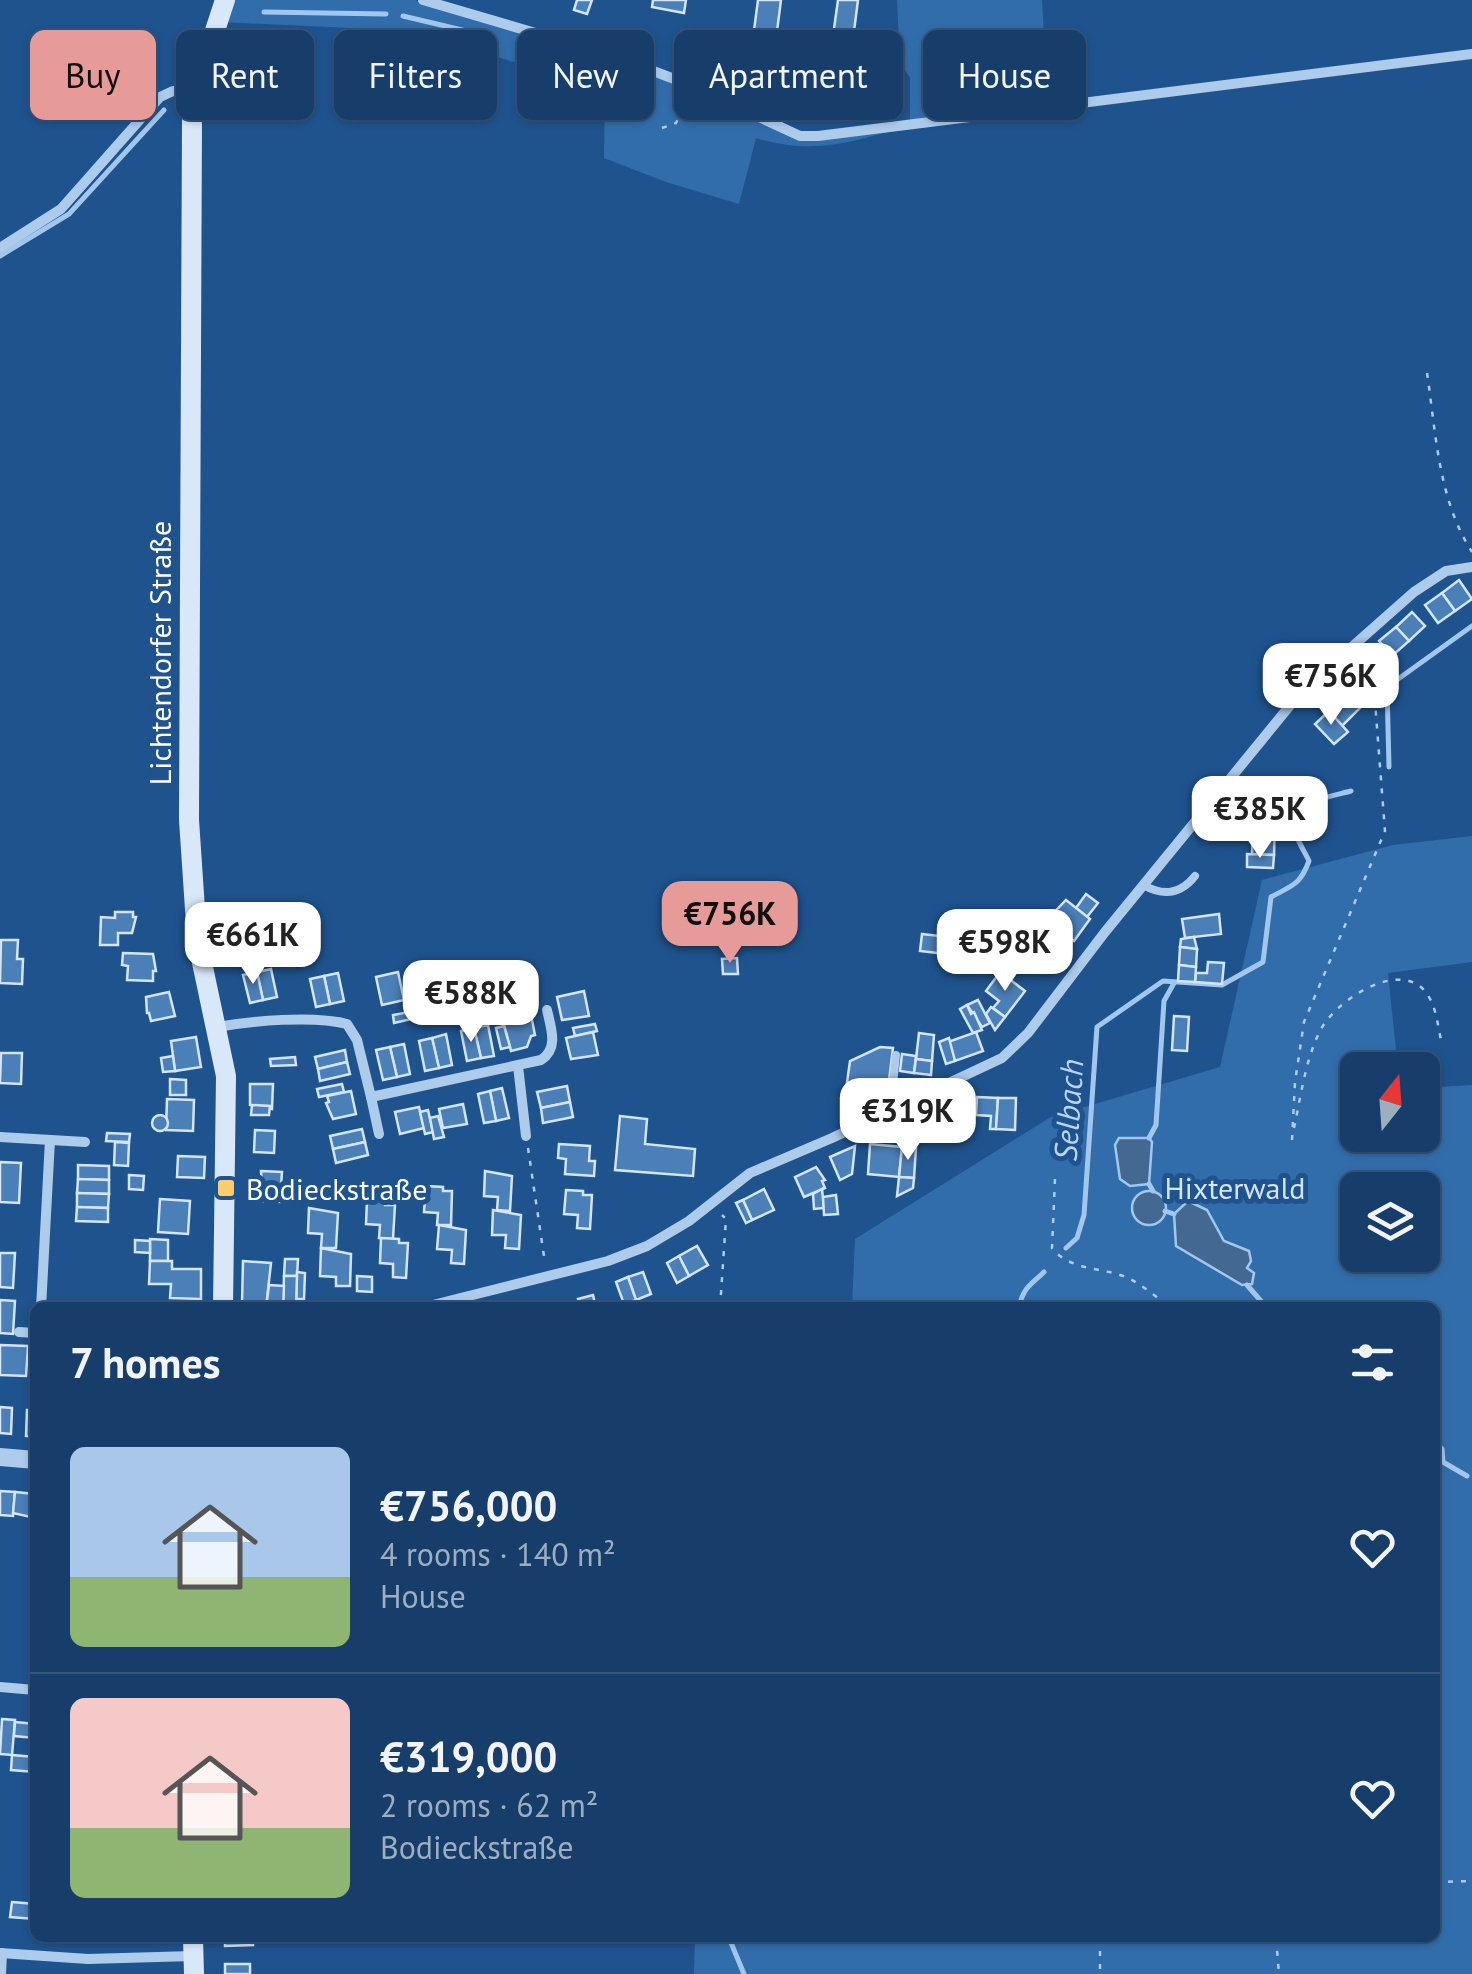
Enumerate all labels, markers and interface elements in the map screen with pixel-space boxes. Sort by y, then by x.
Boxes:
chip: Buy [30,30,156,120]
chip: Rent [176,30,314,120]
chip: Filters [334,30,497,120]
chip: New [517,30,654,120]
chip: Apartment [674,30,903,120]
chip: House [923,30,1086,120]
street label: Lichtendorfer Straße [140,521,179,785]
pin: €756K [1261,643,1401,728]
text: €756K [1285,654,1377,696]
pin: €385K [1190,776,1330,861]
text: €385K [1214,787,1306,829]
pin: €756K [660,881,800,966]
text: €756K [684,892,776,934]
pin: €661K [183,902,323,987]
pin: €598K [935,909,1075,994]
text: €661K [207,913,299,955]
text: €598K [959,920,1051,962]
pin: €588K [401,960,541,1045]
text: €588K [425,971,517,1013]
north arrow [1340,1052,1440,1152]
map controls [1340,1052,1440,1272]
water label: Selbach [1043,1058,1093,1162]
pin: €319K [838,1078,978,1163]
text: €319K [862,1089,954,1131]
park label: Hixterwald [1165,1168,1305,1207]
place label: Bodieckstraße [246,1169,427,1208]
button: layers [1340,1172,1440,1272]
marker: Bodieckstraße [215,1177,237,1199]
text: 7 homes [70,1335,221,1390]
icon: filters [1345,1335,1400,1390]
text: €756,000 [380,1478,557,1533]
icon: home [150,1487,270,1607]
icon: heart [1345,1520,1400,1575]
text: 4 rooms · 140 m² [380,1533,616,1575]
text: House [380,1575,466,1617]
text: €319,000 [380,1729,557,1784]
icon: home [150,1738,270,1858]
icon: heart [1345,1771,1400,1826]
text: 2 rooms · 62 m² [380,1784,598,1826]
text: Bodieckstraße [380,1826,574,1868]

